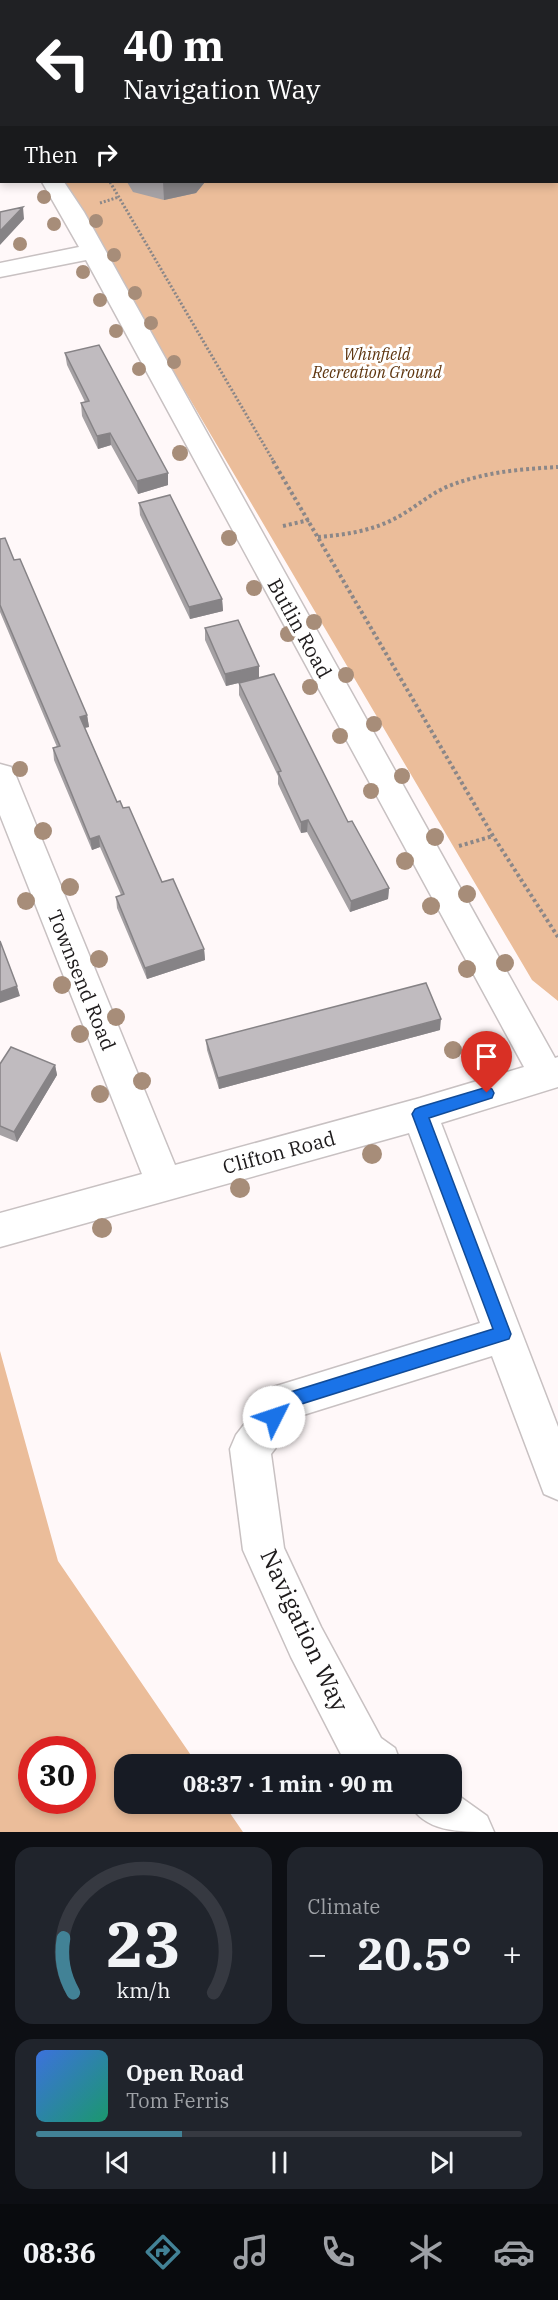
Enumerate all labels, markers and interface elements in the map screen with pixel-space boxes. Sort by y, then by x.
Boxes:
text: 40 m [123,18,224,73]
icon: left [24,24,102,102]
text: Navigation Way [123,71,320,106]
icon: right [90,138,123,171]
text: Then [24,140,78,169]
park label: Whinfield Recreation Ground [311,344,442,382]
street label: Butlin Road [262,573,338,683]
street label: Townsend Road [42,906,122,1054]
pin [461,1031,512,1093]
icon: arrive [470,1040,503,1073]
street label: Clifton Road [220,1124,338,1180]
position arrow [242,1385,306,1449]
street label: Navigation Way [253,1544,357,1716]
speed limit sign: 30 [18,1736,96,1814]
text: 08:37 · 1 min · 90 m [183,1769,393,1798]
text: Climate [308,1893,380,1920]
text: 23 [106,1903,181,1984]
text: 20.5° [357,1924,472,1982]
text: − [308,1932,327,1975]
text: + [502,1932,522,1975]
text: km/h [116,1976,170,2004]
text: Open Road [126,2058,244,2087]
text: Tom Ferris [126,2087,229,2114]
icon: previous [101,2146,134,2179]
icon: pause [263,2146,296,2179]
icon: next [425,2146,458,2179]
icon: directions [142,2231,184,2273]
icon: music [230,2231,272,2273]
icon: phone [317,2231,359,2273]
icon: climate [405,2231,447,2273]
icon: car [493,2231,535,2273]
text: 08:36 [23,2235,96,2270]

